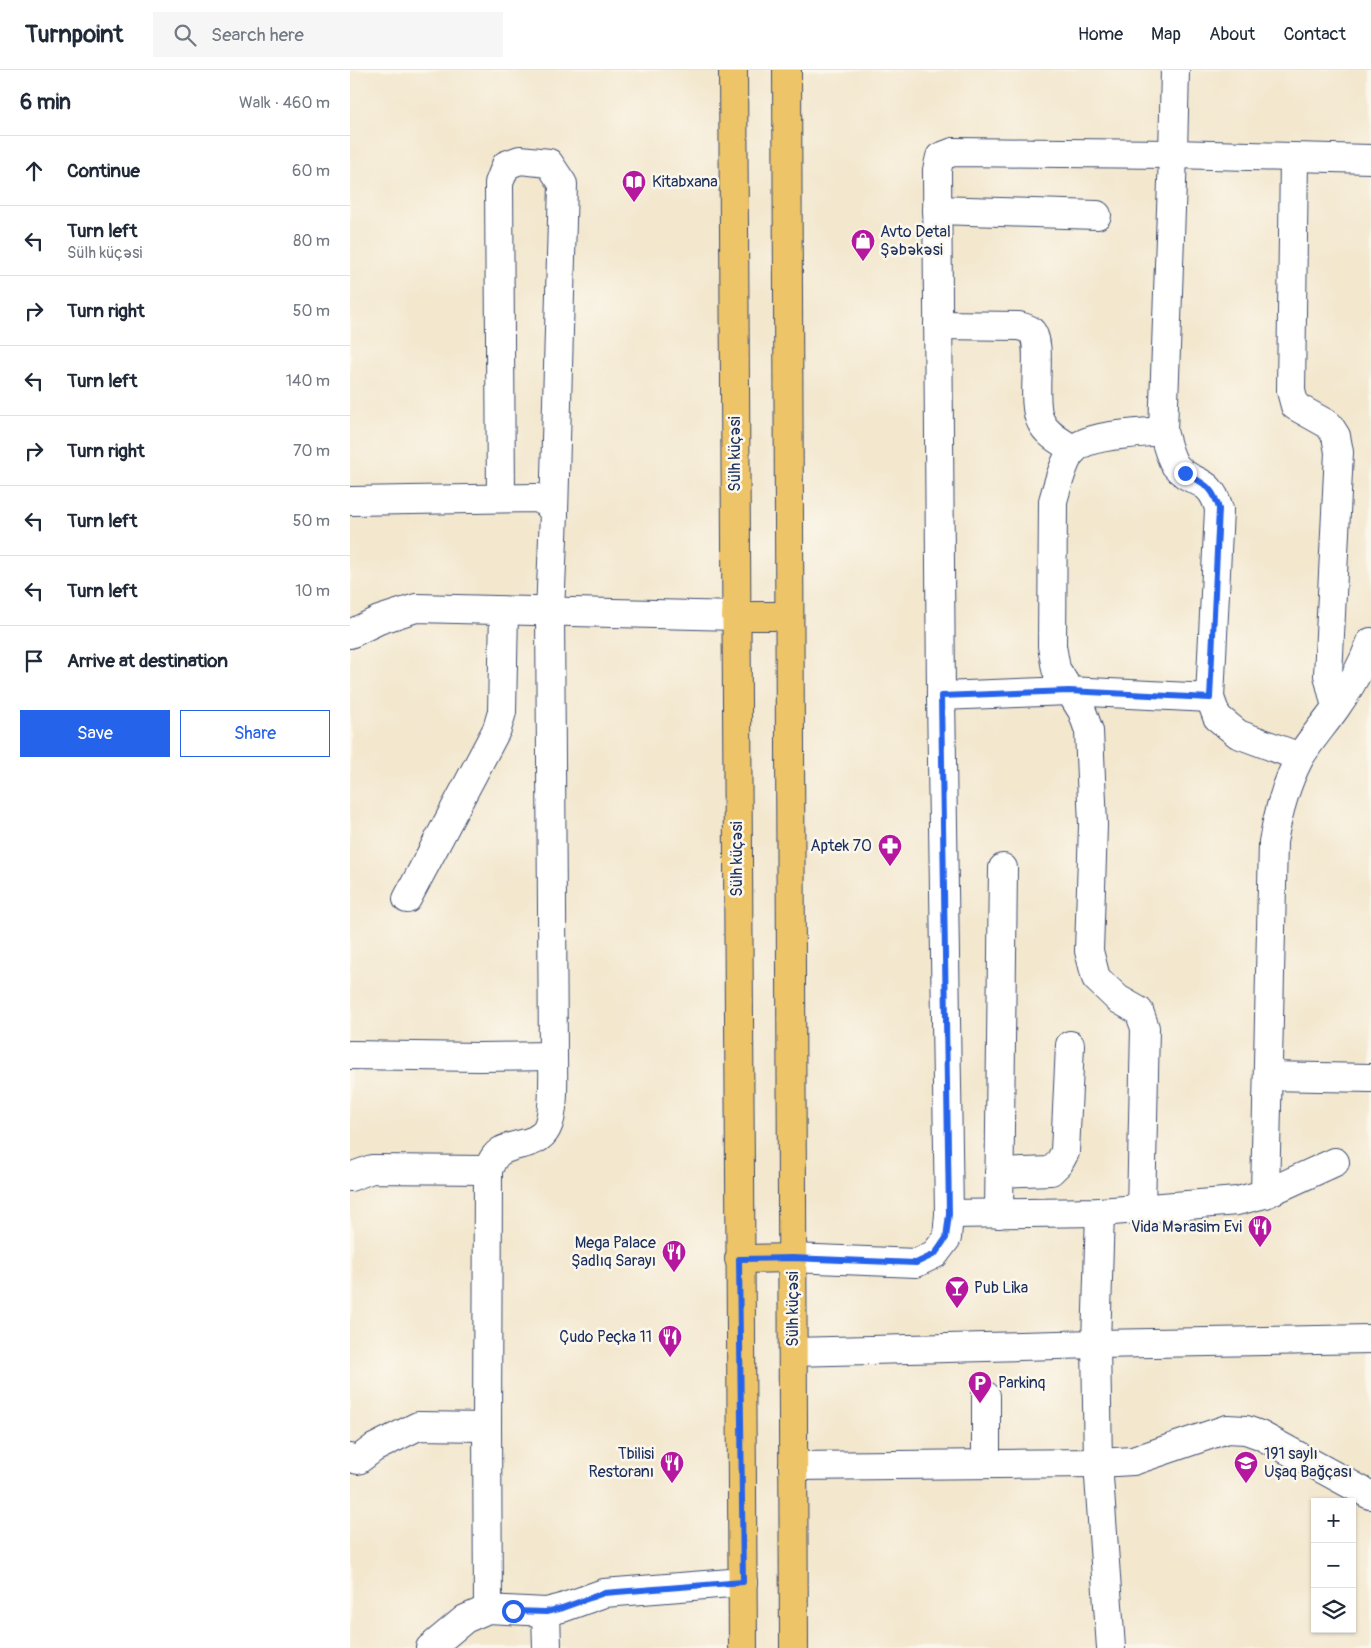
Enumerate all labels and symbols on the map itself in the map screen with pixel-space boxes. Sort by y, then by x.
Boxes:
library icon: Kitabxana [621,169,647,203]
place label: Kitabxana [652,172,718,192]
place label: Avto Detal Şəbəkəsi [880,222,951,260]
shop icon: Avto Detal Şəbəkəsi [850,228,876,262]
street label: Sülh küçəsi [725,416,745,492]
route end [1174,462,1197,485]
street label: Sülh küçəsi [727,821,747,897]
pharmacy icon: Aptek 70 [877,833,903,867]
place label: Aptek 70 [810,836,872,856]
restaurant icon: Vida Mərasim Evi [1247,1214,1273,1248]
place label: Vida Mərasim Evi [1131,1217,1242,1237]
place label: Mega Palace Şadlıq Sarayı [571,1233,656,1271]
restaurant icon: Mega Palace Şadlıq Sarayı [661,1239,687,1273]
street label: Sülh küçəsi [783,1271,803,1347]
bar icon: Pub Lika [944,1275,970,1309]
place label: Pub Lika [974,1278,1028,1298]
restaurant icon: Çudo Peçka 11 [657,1324,683,1358]
place label: Çudo Peçka 11 [559,1327,652,1347]
parking icon: Parkinq [967,1370,993,1404]
place label: Parkinq [998,1373,1046,1393]
place label: Tbilisi Restoranı [589,1444,654,1482]
place label: 191 saylı Uşaq Bağçası [1264,1444,1352,1482]
restaurant icon: Tbilisi Restoranı [659,1450,685,1484]
school or university icon: 191 saylı Uşaq Bağçası [1233,1450,1259,1484]
route start [502,1600,525,1623]

